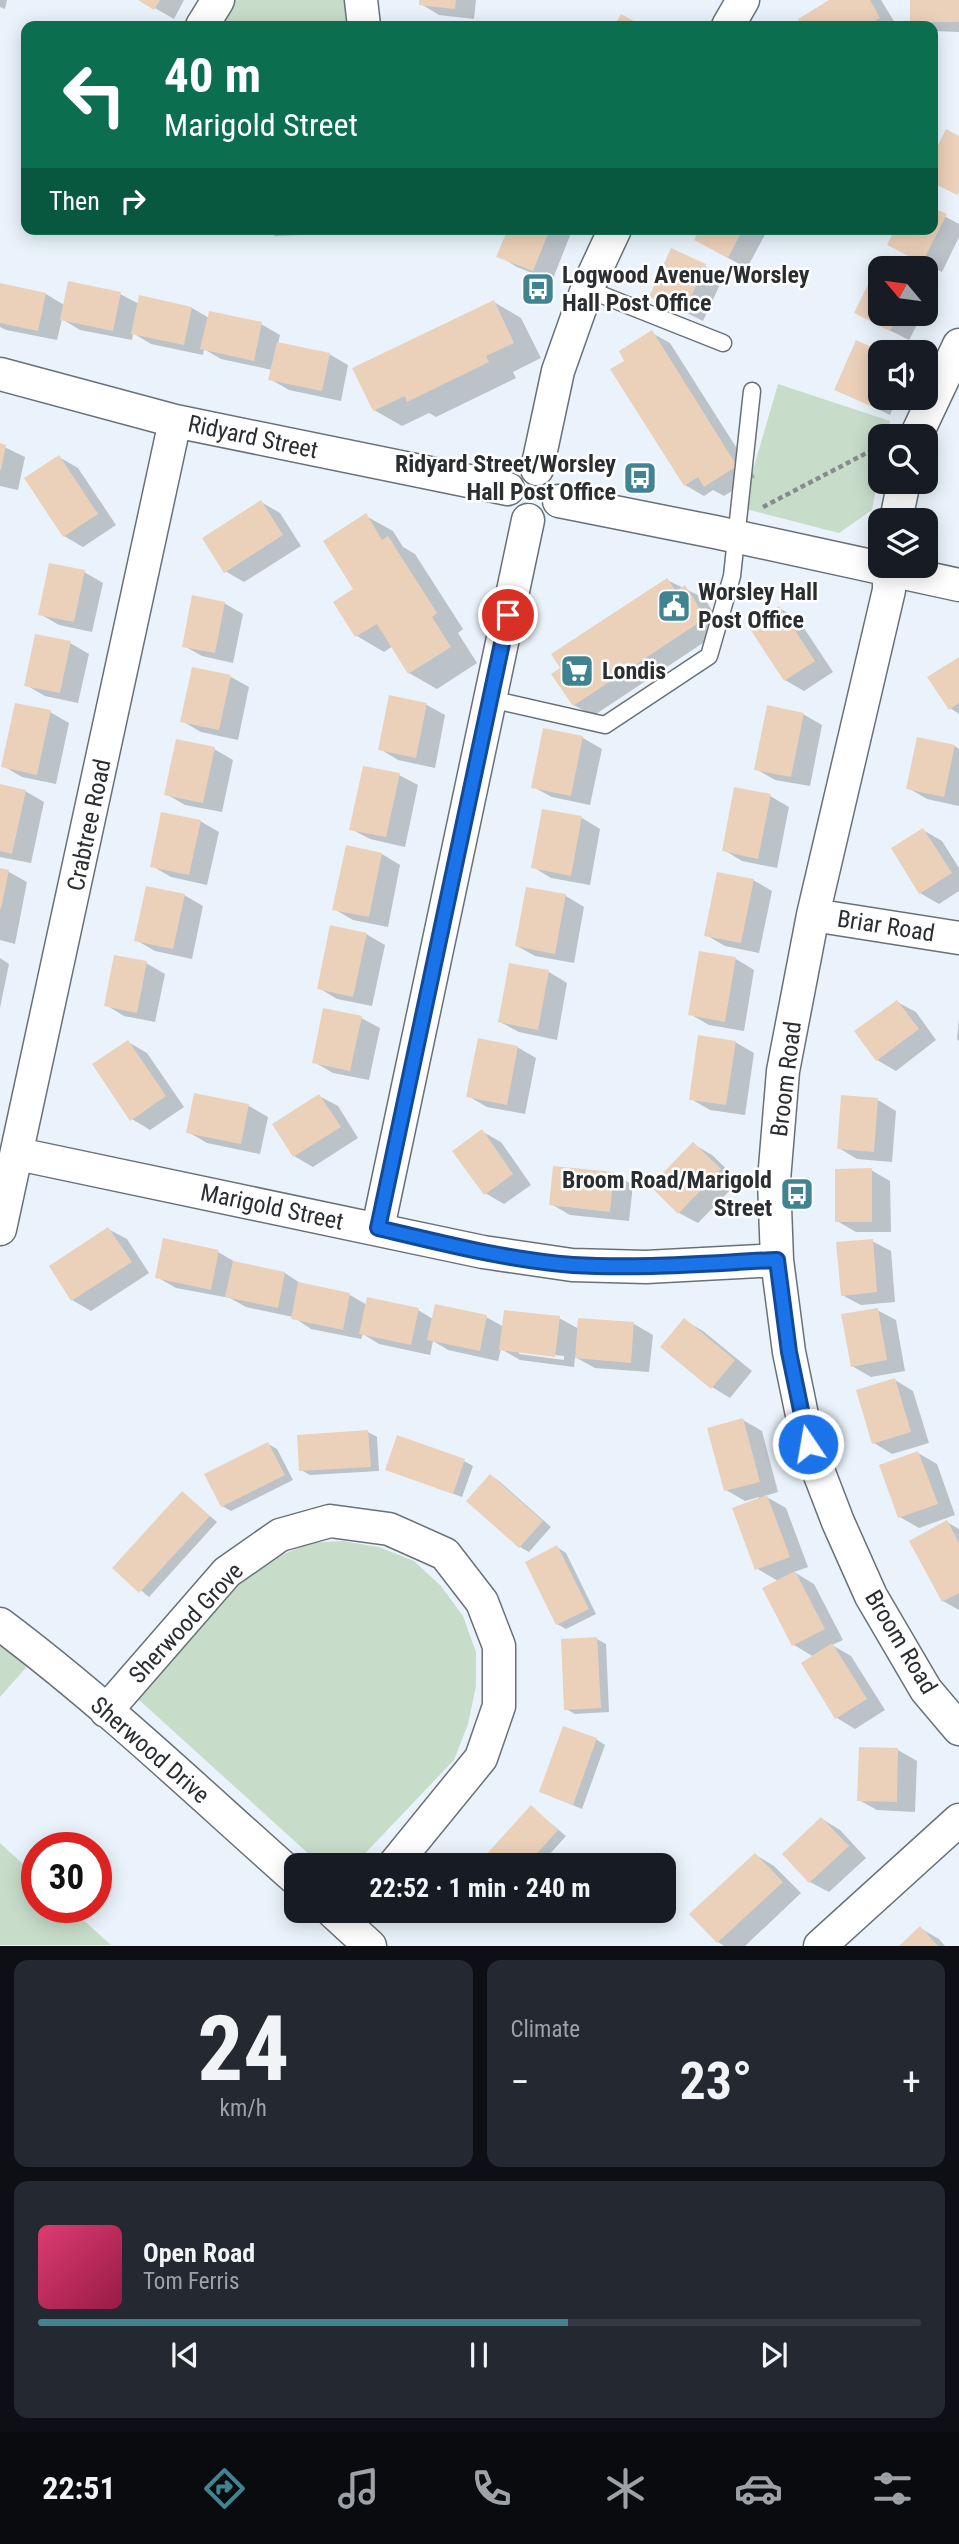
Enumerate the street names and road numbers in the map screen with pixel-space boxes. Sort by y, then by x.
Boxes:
street label: Ridyard Street [185,410,321,464]
street label: Crabtree Road [61,756,117,894]
street label: Briar Road [835,904,937,948]
street label: Broom Road [765,1020,807,1138]
street label: Marigold Street [198,1178,346,1236]
street label: Sherwood Grove [123,1557,249,1689]
street label: Broom Road [859,1585,943,1699]
street label: Sherwood Drive [85,1691,215,1809]

